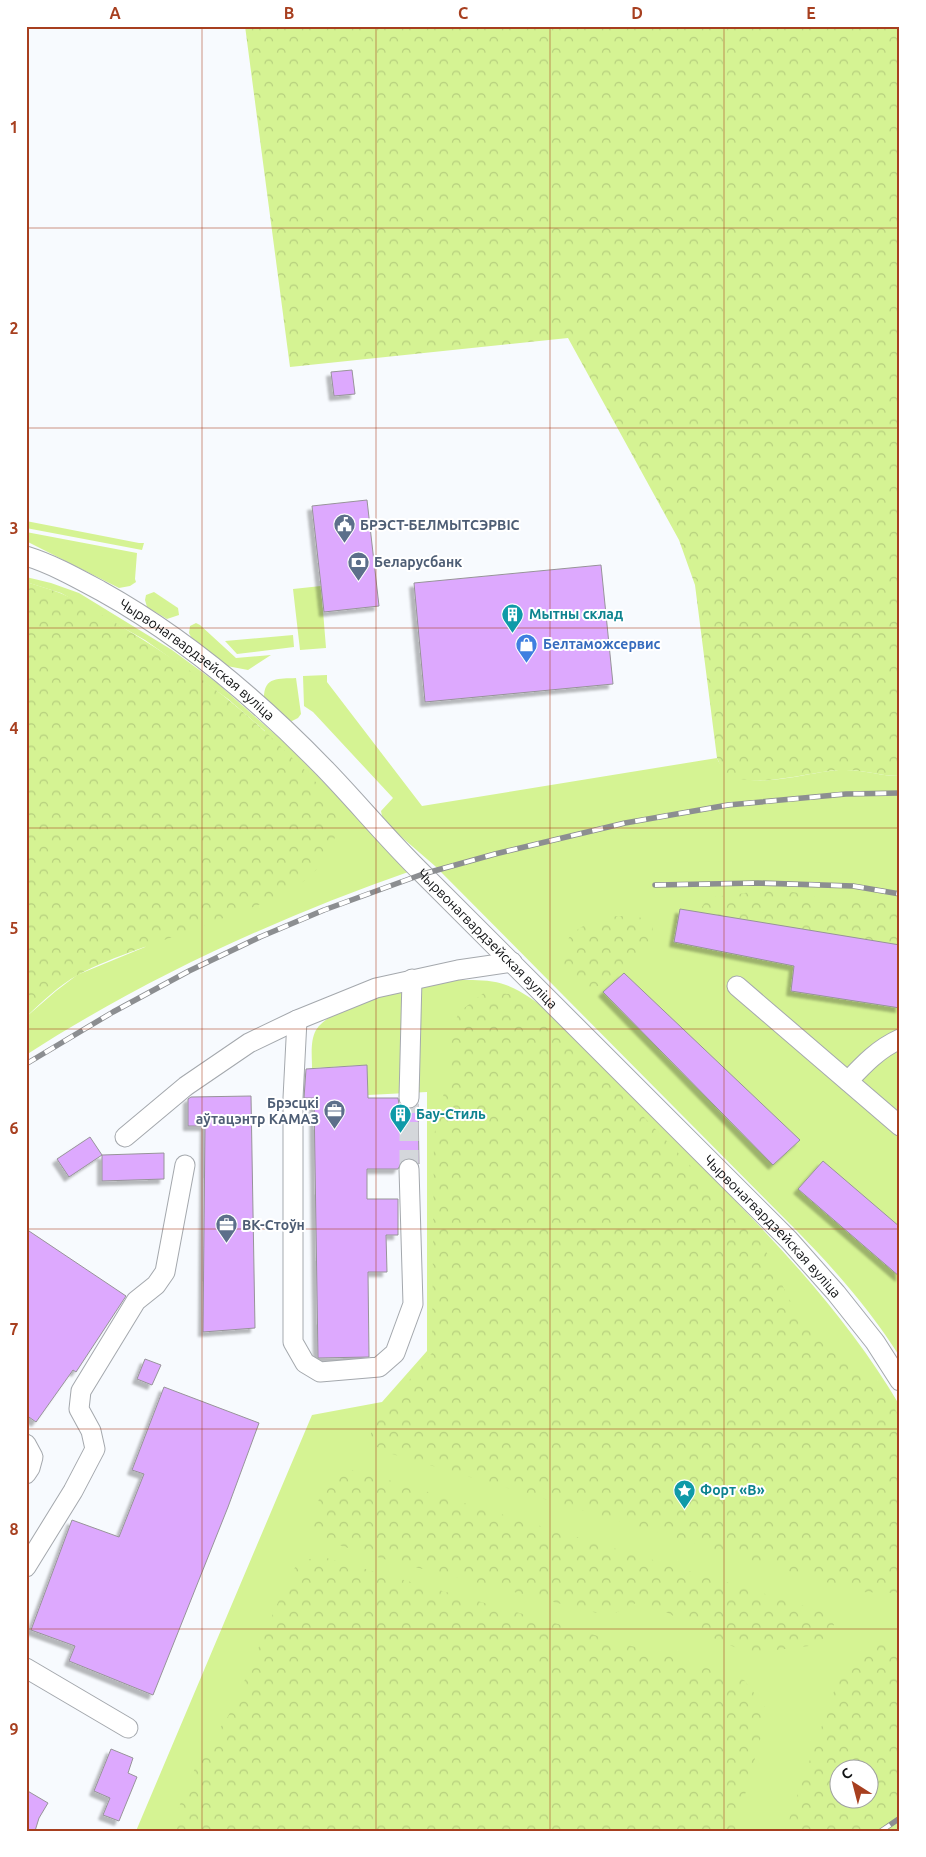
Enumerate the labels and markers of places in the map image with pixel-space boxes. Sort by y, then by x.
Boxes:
public building icon: БРЭСТ-БЕЛМЫТСЭРВІС [332,513,356,544]
place label: БРЭСТ-БЕЛМЫТСЭРВІС [360,517,520,533]
bank icon: Беларусбанк [346,550,370,581]
place label: Беларусбанк [374,554,462,570]
building icon: Мытны склад [501,602,525,633]
place label: Мытны склад [529,606,623,622]
shop icon: Белтаможсервис [515,632,539,663]
place label: Белтаможсервис [543,636,661,652]
place label: Брэсцкі аўтацэнтр КАМАЗ [196,1095,319,1127]
office icon: Брэсцкі аўтацэнтр КАМАЗ [323,1099,347,1130]
building icon: Бау-Стиль [388,1102,412,1133]
place label: Бау-Стиль [416,1106,486,1122]
office icon: ВК-Стоўн [214,1213,238,1244]
place label: ВК-Стоўн [242,1217,305,1233]
place icon: Форт «В» [672,1478,696,1509]
place label: Форт «В» [700,1482,765,1498]

